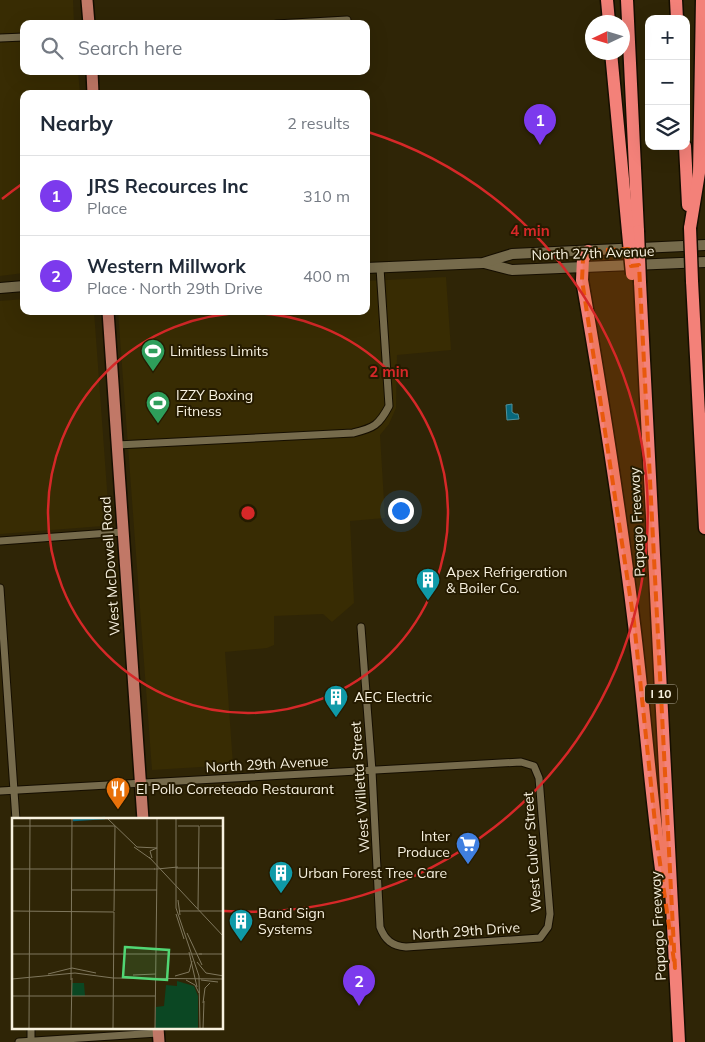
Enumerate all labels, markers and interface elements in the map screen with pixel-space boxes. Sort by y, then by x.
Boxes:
north arrow [585,15,630,60]
map controls [645,15,690,150]
button: + [645,15,690,60]
search box [20,20,370,75]
icon: search [38,34,66,62]
text: Search here [78,36,182,60]
button: − [645,60,690,105]
pin: 1 [524,104,556,145]
button: layers [645,105,690,150]
text: Nearby [40,110,113,136]
text: 2 results [287,113,350,133]
text: JRS Recources Inc [87,174,248,198]
text: 1 [51,186,61,206]
text: 310 m [303,186,350,206]
text: Place [87,198,127,218]
text: 4 min [510,221,550,240]
street label: North 27th Avenue [531,242,655,264]
text: Western Millwork [87,254,246,278]
text: 2 [51,266,61,286]
text: 400 m [303,266,350,286]
text: Place · North 29th Drive [87,278,263,298]
sports icon: Limitless Limits [140,338,166,372]
place label: Limitless Limits [170,342,268,360]
text: 2 min [369,362,409,381]
place label: IZZY Boxing Fitness [176,386,253,420]
sports icon: IZZY Boxing Fitness [145,390,171,424]
street label: Papago Freeway [625,466,649,577]
street label: West McDowell Road [96,496,124,636]
your location [388,498,414,524]
centre of rings [239,504,257,522]
place label: Apex Refrigeration & Boiler Co. [446,563,568,597]
building icon: Apex Refrigeration & Boiler Co. [415,567,441,601]
building icon: AEC Electric [323,684,349,718]
road number: I 10 [645,684,677,704]
place label: AEC Electric [354,688,432,706]
street label: West Willetta Street [346,721,374,853]
street label: North 29th Avenue [205,752,329,776]
restaurant icon: El Pollo Correteado Restaurant [105,776,131,810]
place label: El Pollo Correteado Restaurant [136,780,334,798]
street label: West Culver Street [519,791,545,913]
inset map [12,818,224,1030]
place label: Inter Produce [397,827,451,861]
supermarket icon: Inter Produce [455,831,481,865]
building icon: Urban Forest Tree Care [268,860,294,894]
place label: Urban Forest Tree Care [298,864,447,882]
street label: Papago Freeway [646,870,670,981]
place label: Band Sign Systems [258,904,325,938]
building icon: Band Sign Systems [228,908,254,942]
street label: North 29th Drive [411,918,521,944]
pin: 2 [343,965,375,1006]

